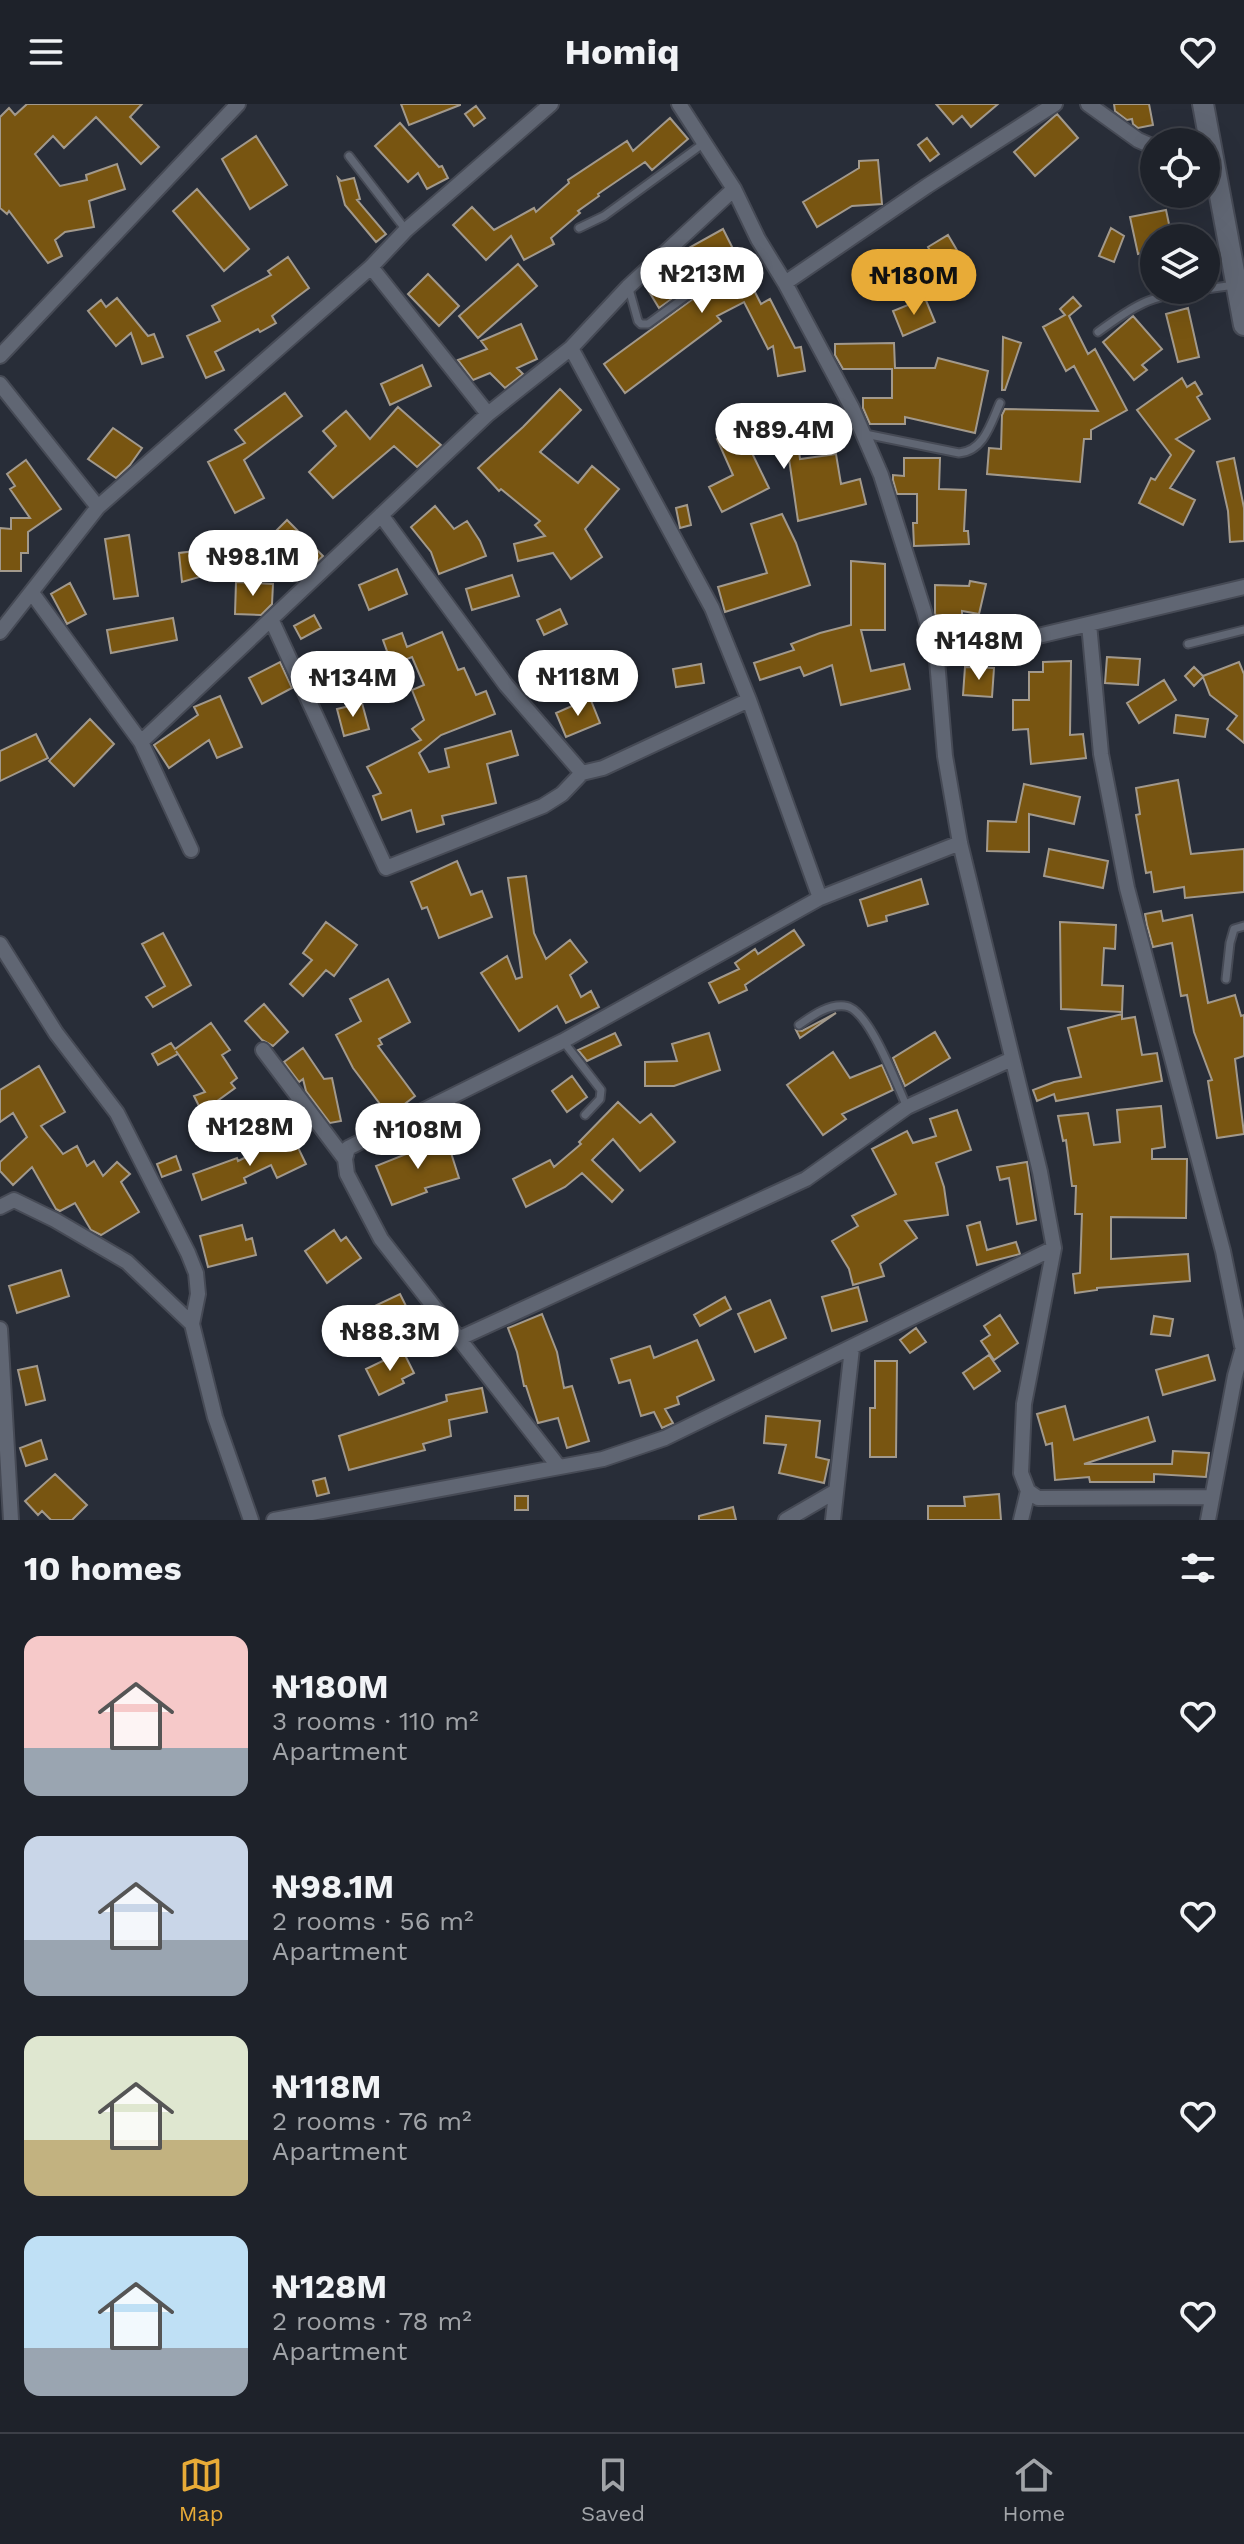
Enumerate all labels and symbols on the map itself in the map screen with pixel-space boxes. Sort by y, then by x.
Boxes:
pin: ₦213M [646,247,758,315]
pin: ₦180M [858,249,970,317]
pin: ₦89.4M [719,403,849,471]
pin: ₦98.1M [188,530,318,598]
pin: ₦148M [923,614,1035,682]
pin: ₦118M [522,650,634,718]
pin: ₦134M [297,651,409,719]
pin: ₦128M [194,1100,306,1168]
pin: ₦108M [362,1103,474,1171]
pin: ₦88.3M [325,1305,455,1373]

